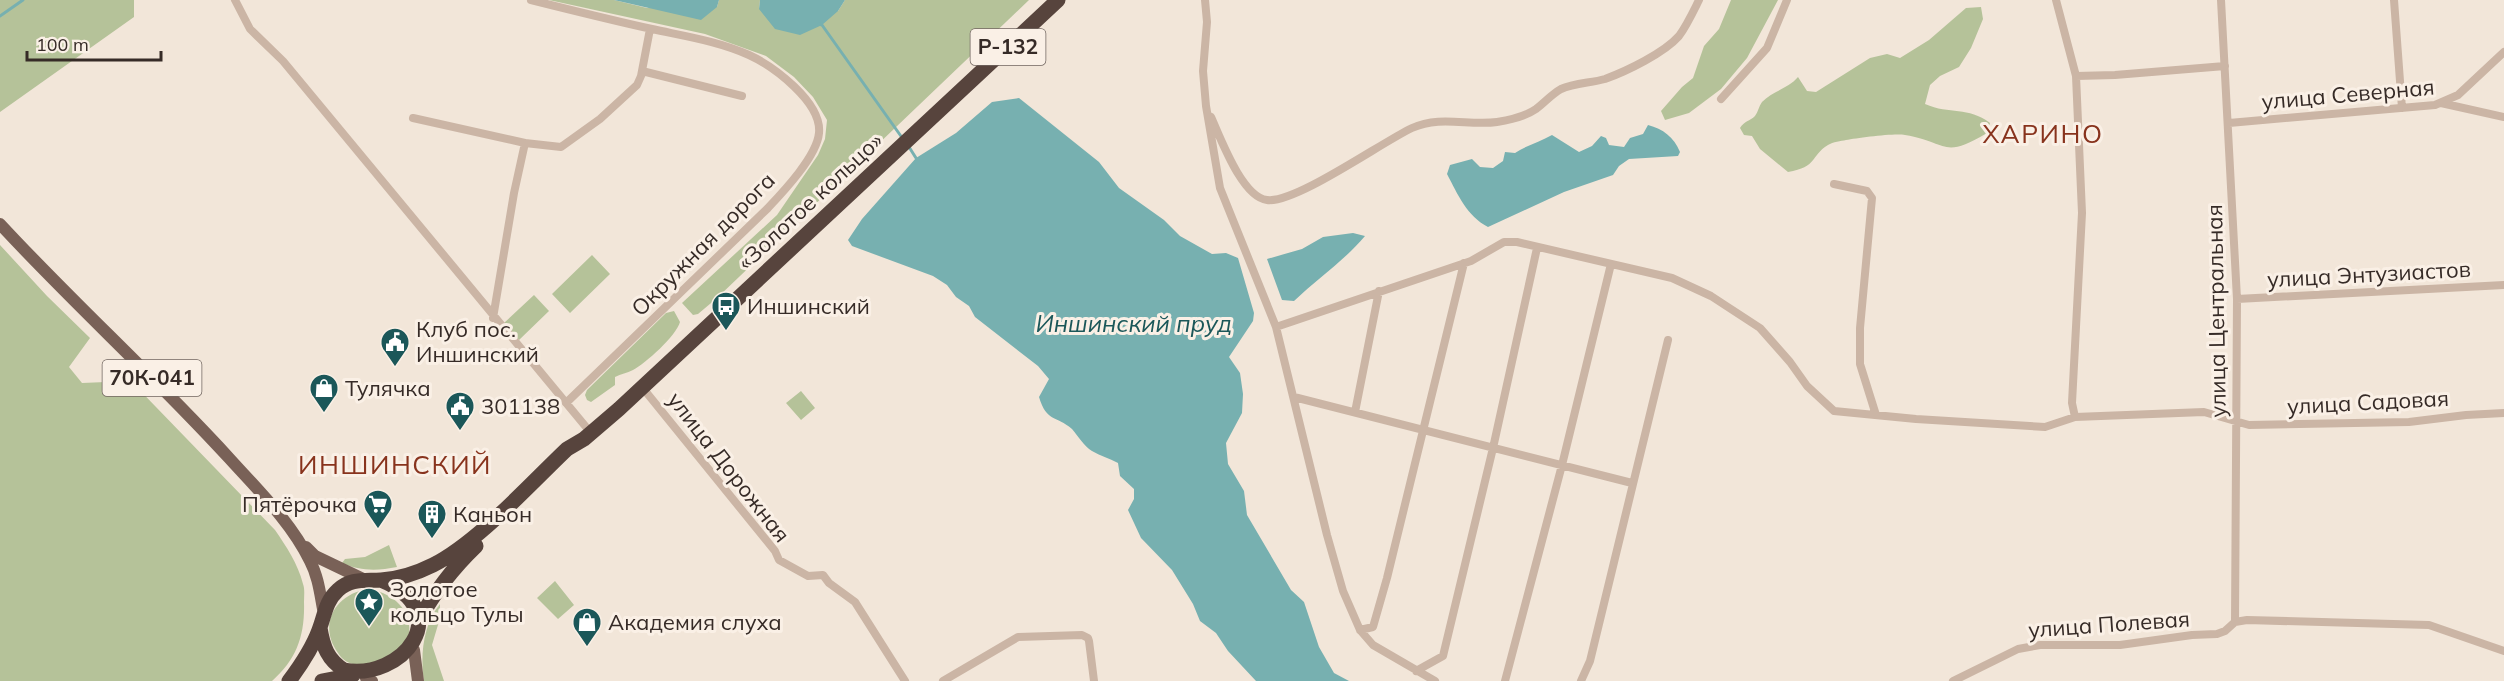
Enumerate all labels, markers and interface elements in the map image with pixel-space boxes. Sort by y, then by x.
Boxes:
scale bar [27,24,160,62]
road number: Р-132 [970,29,1046,65]
text: 100 m [36,33,89,56]
street label: улица Северная [2260,72,2436,116]
district label: ХАРИНО [1982,117,2104,150]
street label: «Золотое кольцо» [731,126,889,276]
street label: Окружная дорога [625,166,781,322]
street label: улица Центральная [2200,204,2232,418]
street label: улица Энтузиастов [2266,255,2472,293]
bus stop icon: Иншинский [710,290,742,332]
place label: Иншинский [747,292,870,320]
water label: Иншинский пруд [1036,308,1232,338]
place label: Клуб пос. Иншинский [416,315,539,368]
public building icon: Клуб пос. Иншинский [379,326,411,368]
road number: 70К-041 [102,360,201,396]
shop icon: Тулячка [308,372,340,414]
place label: Тулячка [345,374,431,402]
street label: улица Садовая [2286,384,2450,420]
street label: улица Дорожная [662,386,796,548]
public building icon: 301138 [444,390,476,432]
place label: 301138 [481,392,560,420]
district label: ИНШИНСКИЙ [298,448,492,481]
supermarket icon: Пятёрочка [362,488,394,530]
place label: Пятёрочка [242,490,357,518]
building icon: Каньон [416,498,448,540]
place label: Каньон [453,500,532,528]
place label: Золотое кольцо Тулы [390,575,524,628]
place icon: Золотое кольцо Тулы [353,586,385,628]
street label: улица Полевая [2027,604,2191,644]
shop icon: Академия слуха [571,606,603,648]
place label: Академия слуха [608,608,782,636]

